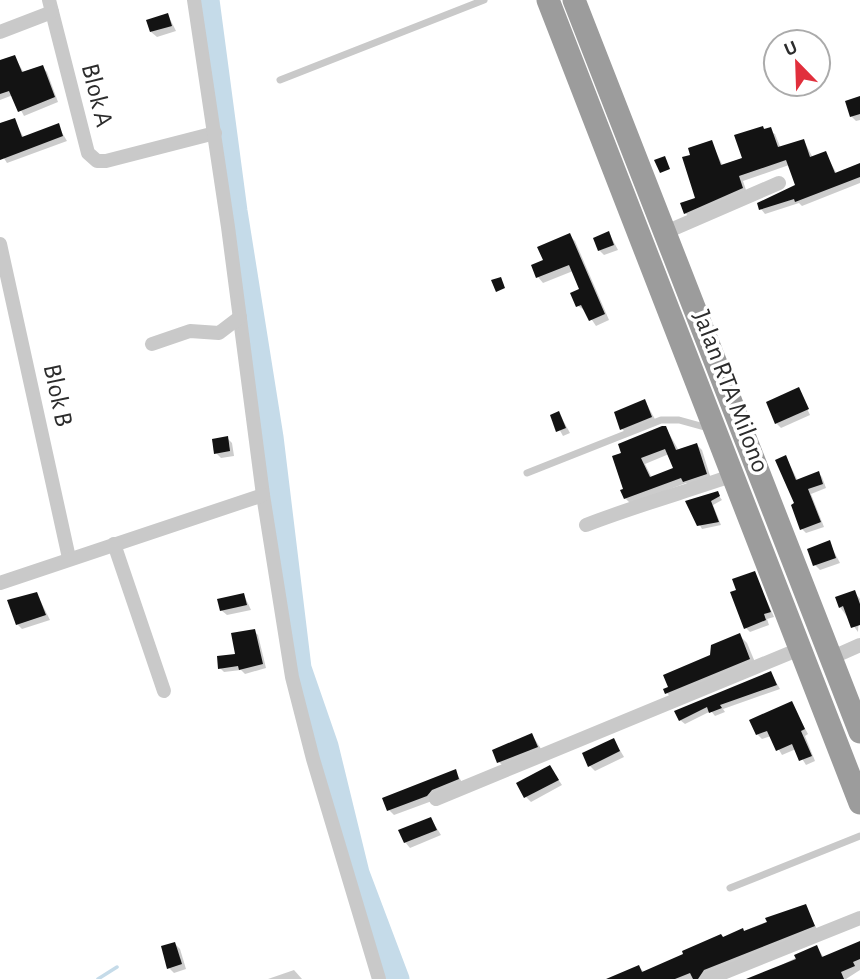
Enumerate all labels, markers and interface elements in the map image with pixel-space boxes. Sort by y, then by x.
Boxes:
north arrow [762,28,832,98]
text: U [782,38,800,60]
street label: Blok A [77,61,117,130]
street label: Jalan RTA Milono [688,307,774,476]
street label: Blok B [39,362,77,429]

